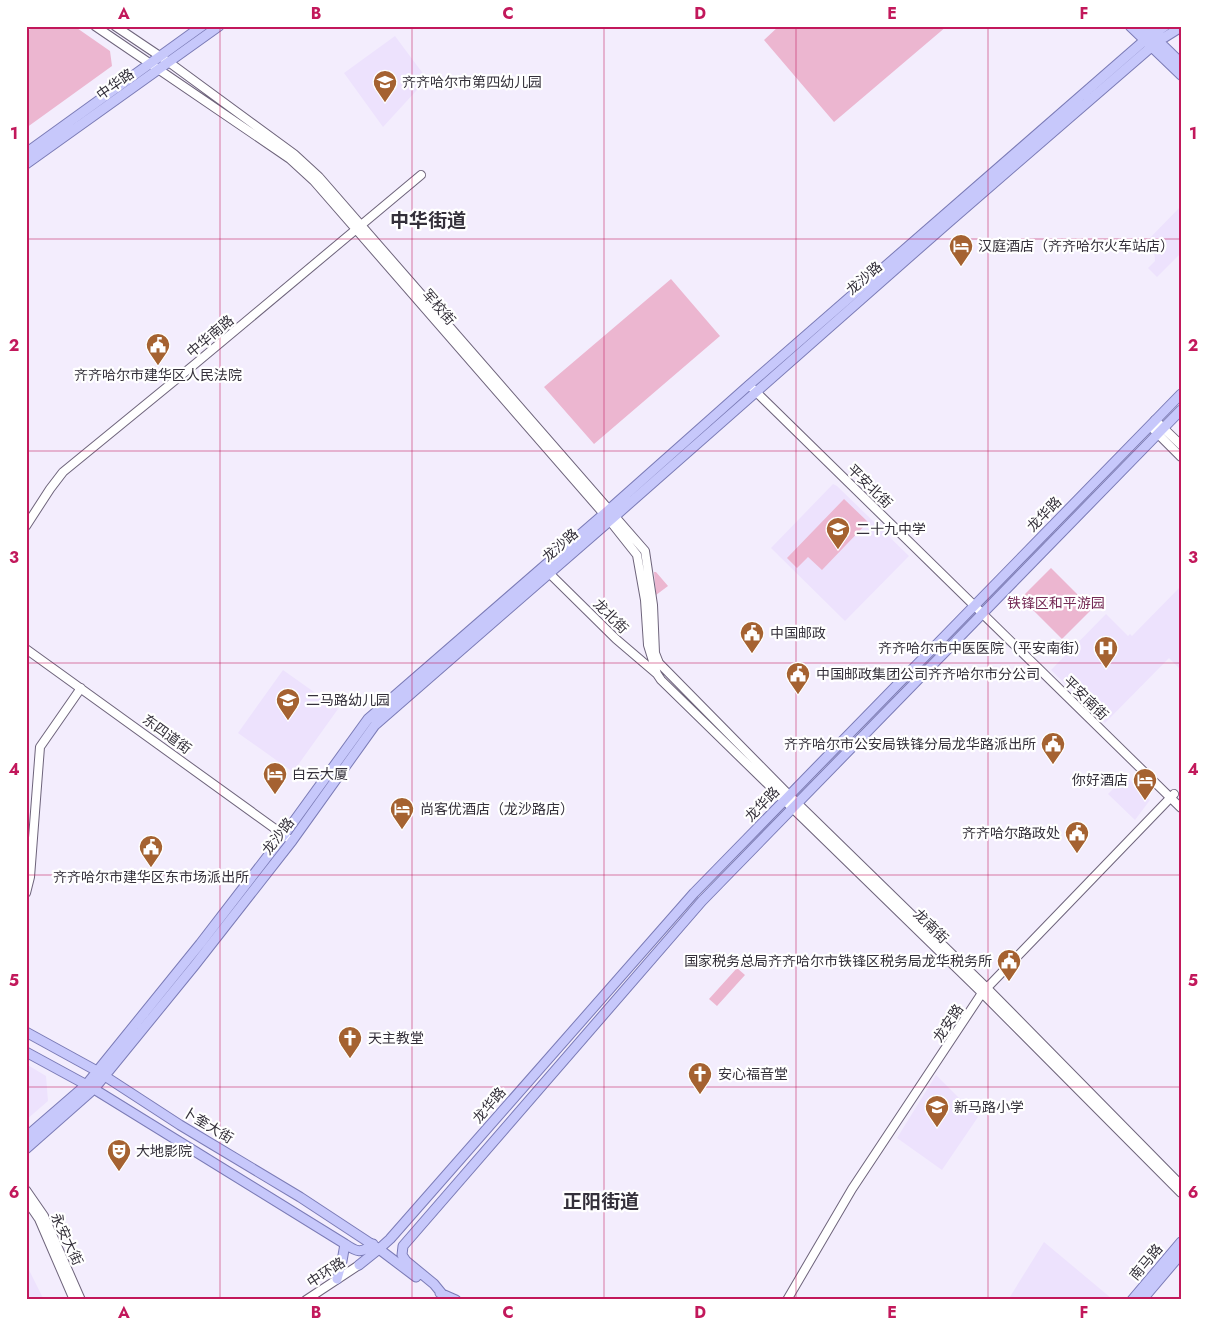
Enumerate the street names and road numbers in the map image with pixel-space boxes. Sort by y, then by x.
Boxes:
street label: 中华路 [92,64,138,104]
street label: 龙沙路 [842,257,886,299]
street label: 军校街 [418,285,460,329]
street label: 中华南路 [182,310,238,362]
street label: 平安北街 [843,459,897,513]
street label: 龙华路 [1022,492,1066,536]
street label: 龙沙路 [538,524,582,566]
street label: 龙北街 [589,594,633,638]
street label: 平安南街 [1059,671,1113,725]
street label: 东四道街 [138,709,196,759]
street label: 龙华路 [740,782,784,826]
street label: 龙沙路 [257,813,299,859]
street label: 龙南街 [909,904,953,948]
street label: 龙安路 [928,1000,968,1046]
street label: 龙华路 [468,1083,510,1127]
street label: 卜奎大街 [179,1102,237,1148]
street label: 永安大街 [46,1209,88,1269]
street label: 南马路 [1125,1239,1167,1285]
street label: 中环路 [303,1252,349,1292]

